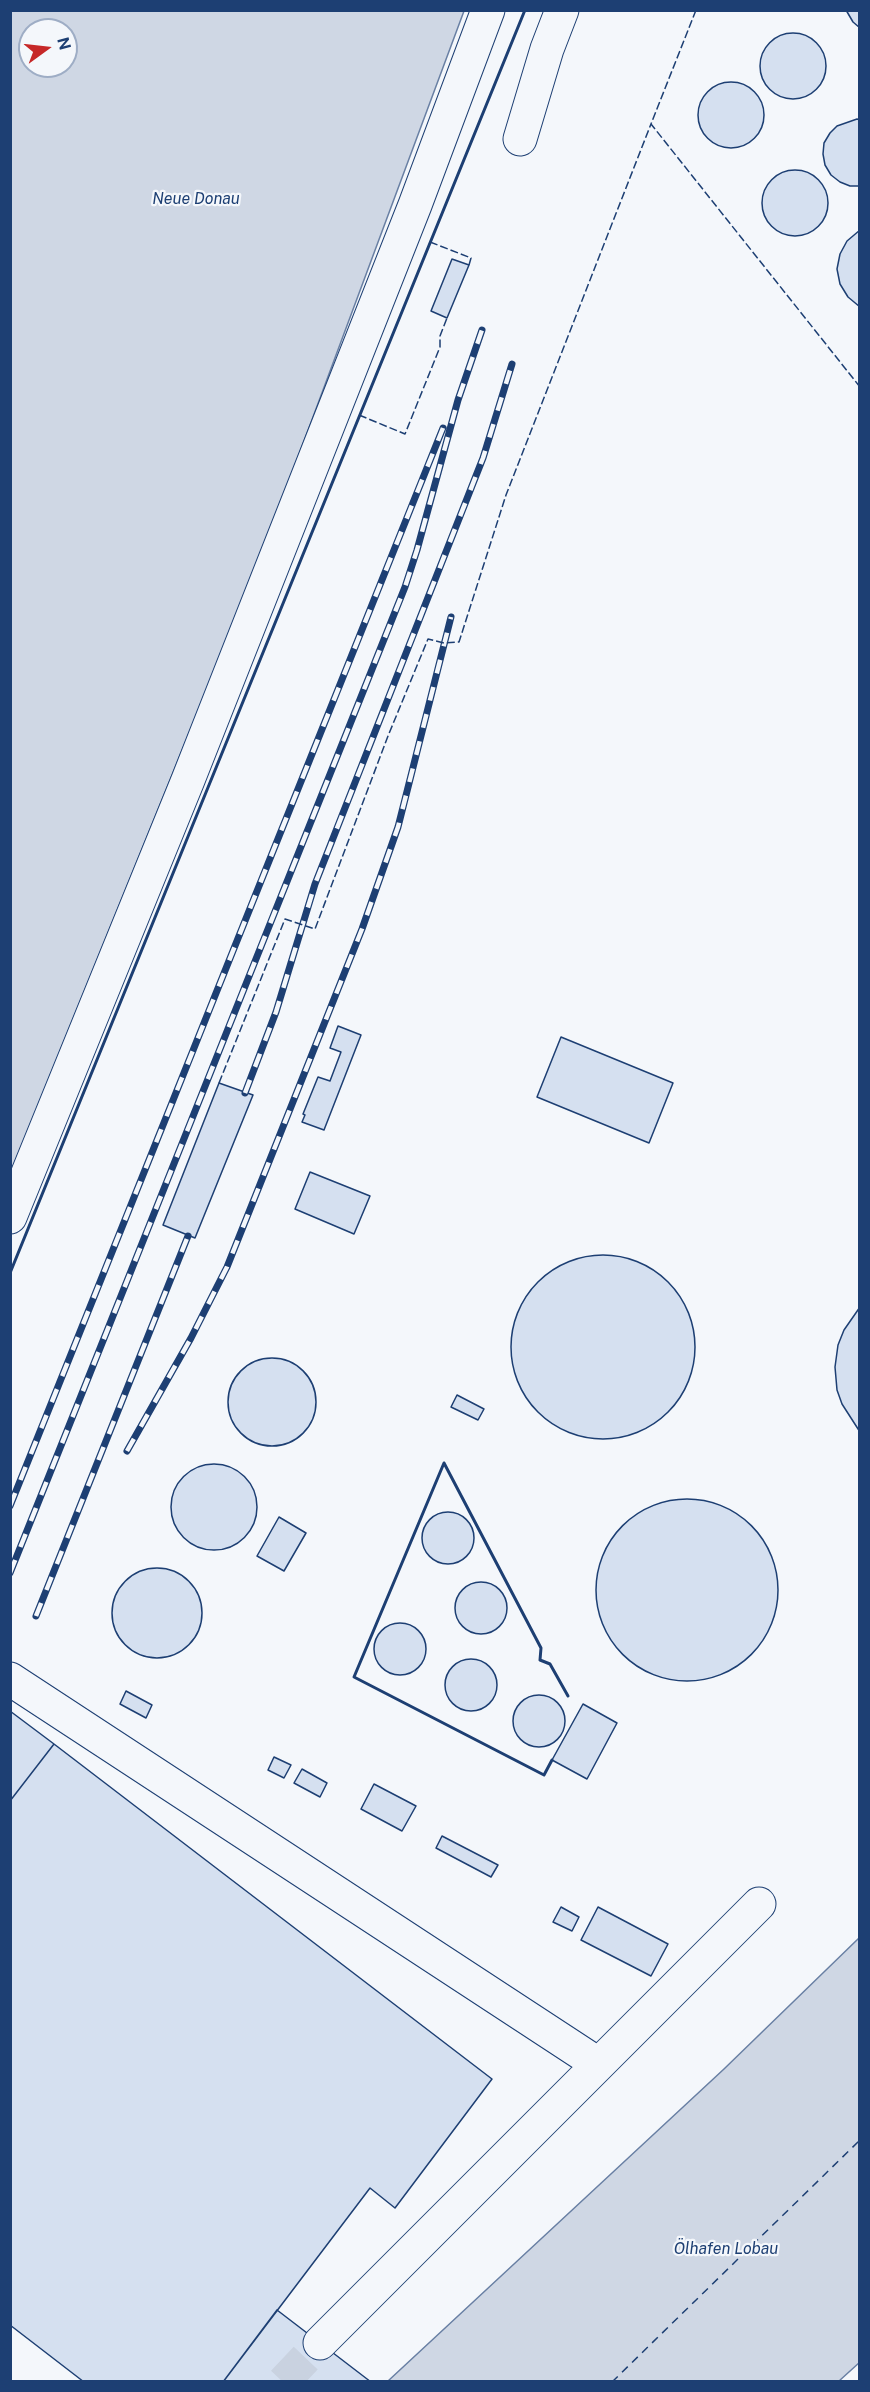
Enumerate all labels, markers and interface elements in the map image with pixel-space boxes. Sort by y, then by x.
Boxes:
north arrow [18,18,78,78]
text: N [53,35,75,52]
water label: Neue Donau [152,189,240,209]
water label: Ölhafen Lobau [674,2239,778,2259]

